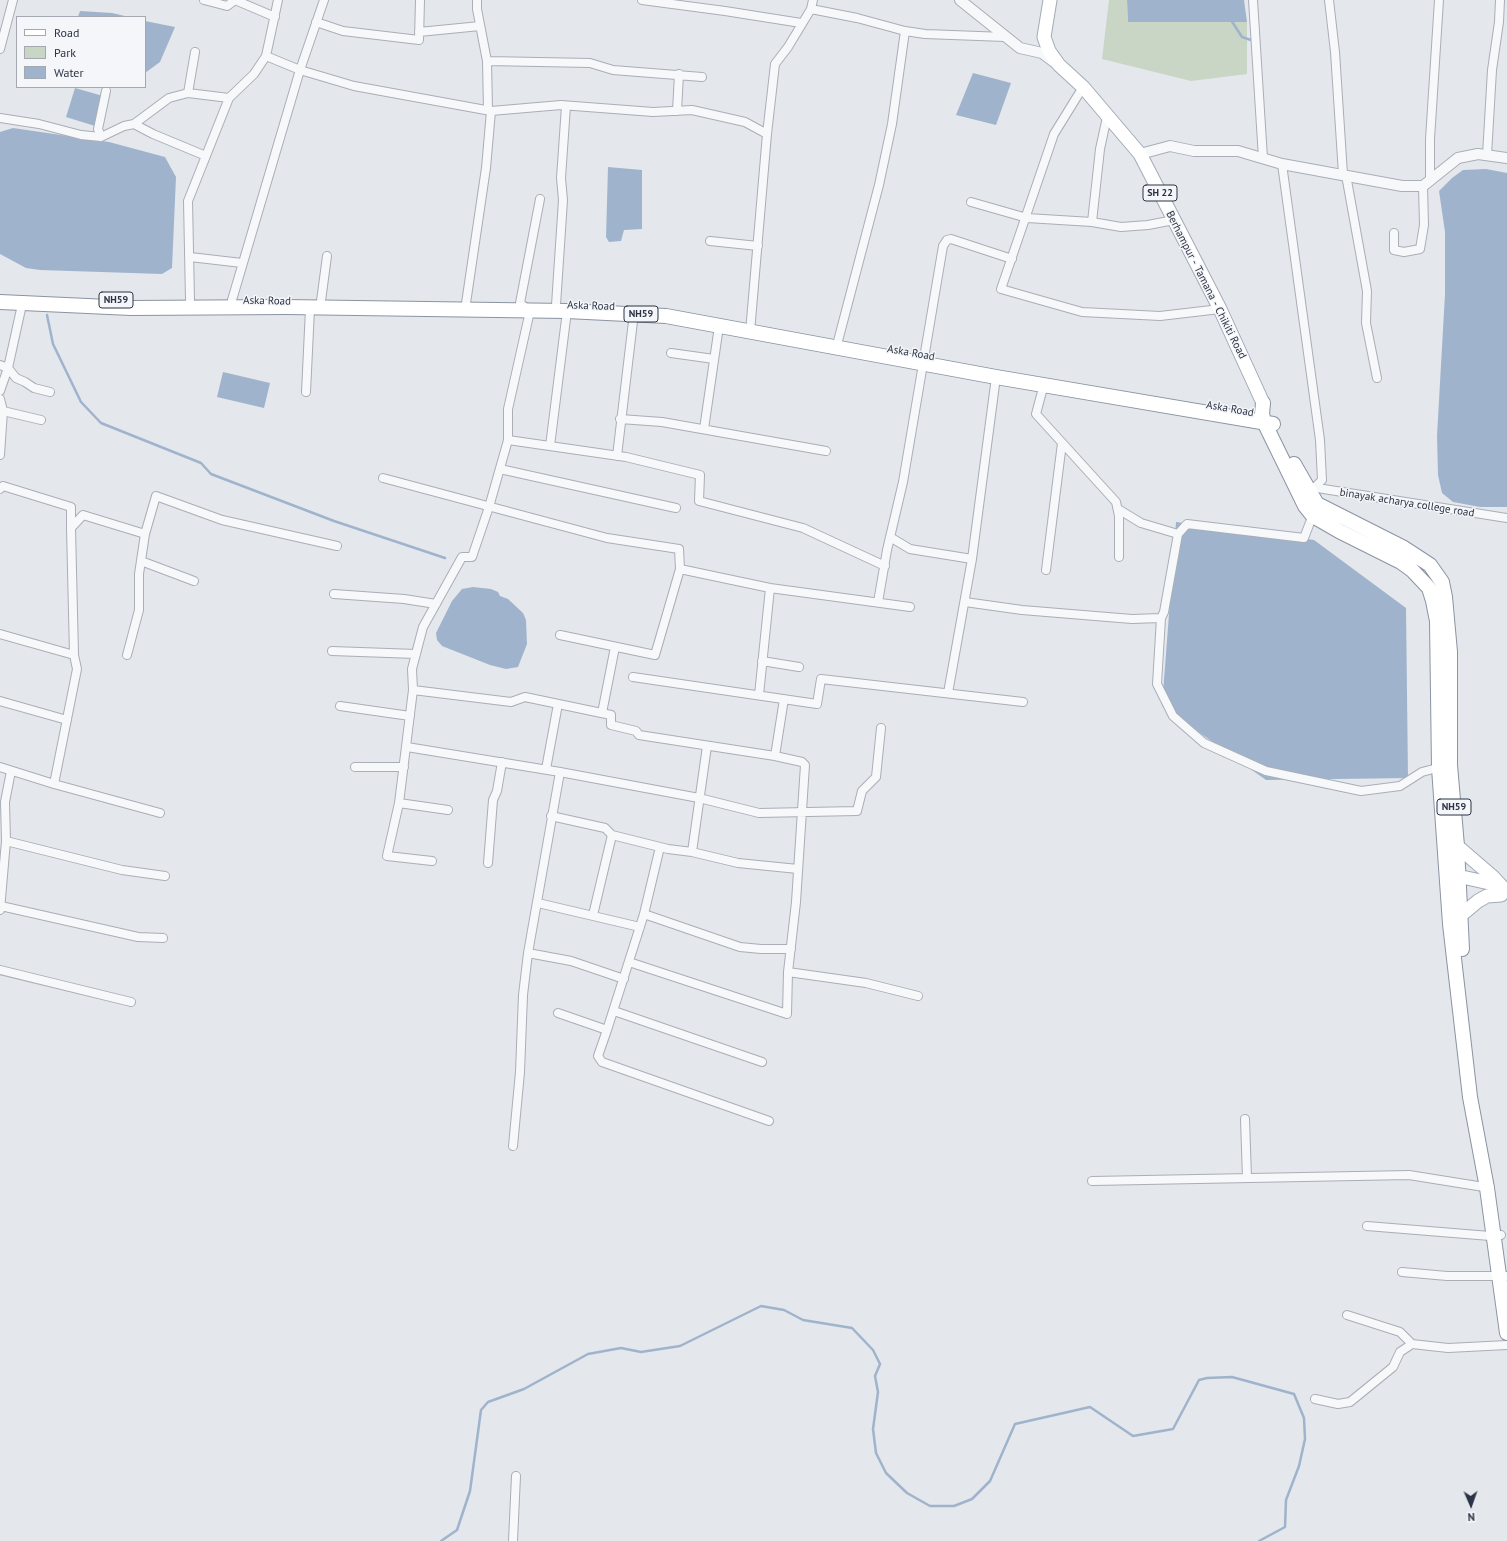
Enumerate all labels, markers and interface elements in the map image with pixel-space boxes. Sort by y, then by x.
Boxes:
legend [16,16,146,88]
text: Road [54,25,79,40]
text: Park [54,45,76,60]
text: Water [54,65,84,80]
road number: SH 22 [1143,185,1177,201]
street label: Berhampur - Tamana - Chikiti Road [1163,209,1249,361]
road number: NH59 [99,292,133,308]
street label: Aska Road [243,294,291,308]
street label: Aska Road [567,299,615,313]
road number: NH59 [624,306,658,322]
street label: Aska Road [886,342,936,364]
street label: Aska Road [1205,398,1255,420]
street label: binayak acharya college road [1339,486,1475,520]
road number: NH59 [1437,799,1471,815]
north arrow [1451,1485,1491,1525]
text: N [1468,1510,1475,1524]

